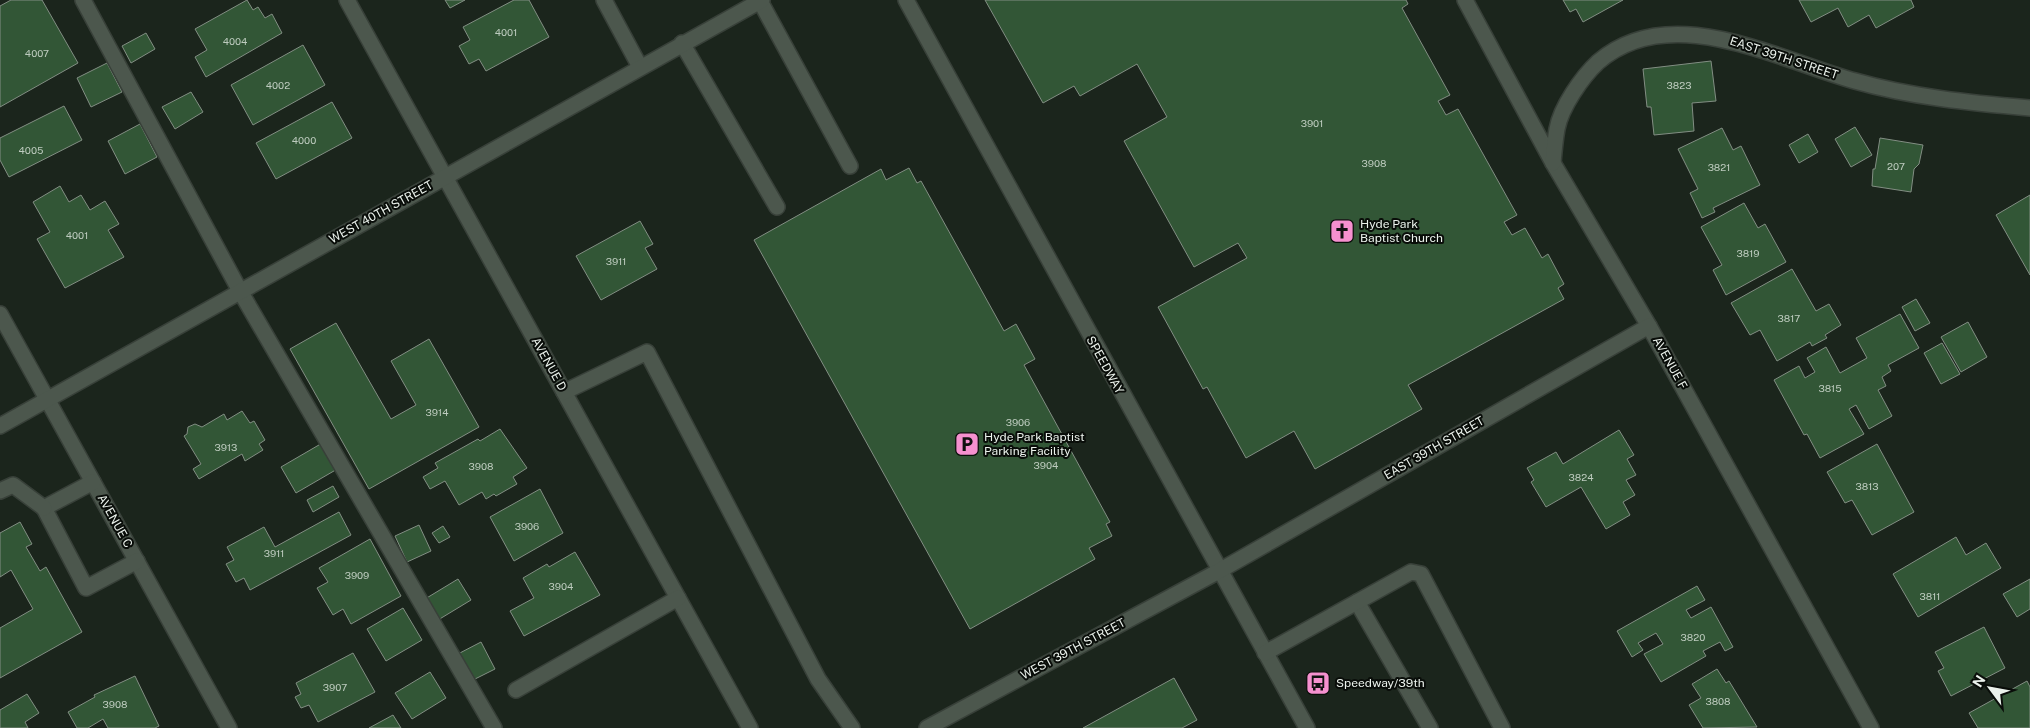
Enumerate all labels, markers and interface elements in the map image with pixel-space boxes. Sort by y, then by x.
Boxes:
house number: 4001 [495,26,517,38]
street label: EAST 39TH STREET [1728,34,1840,82]
house number: 4004 [223,35,247,47]
house number: 4007 [25,47,49,59]
house number: 4002 [266,79,290,91]
house number: 3823 [1667,79,1691,91]
house number: 3901 [1301,117,1323,129]
house number: 4000 [292,134,316,146]
house number: 4005 [19,144,43,156]
house number: 3908 [1362,157,1386,169]
house number: 207 [1887,160,1905,172]
house number: 3821 [1708,161,1730,173]
street label: WEST 40TH STREET [327,178,435,246]
place label: Hyde Park Baptist Church [1360,217,1443,245]
church icon: Hyde Park Baptist Church [1329,218,1355,244]
house number: 4001 [66,229,88,241]
house number: 3819 [1736,247,1760,259]
house number: 3911 [606,255,626,267]
house number: 3817 [1778,312,1800,324]
street label: SPEEDWAY [1083,334,1127,397]
street label: AVENUE F [1650,334,1690,392]
street label: AVENUE D [529,335,569,393]
house number: 3815 [1818,382,1842,394]
house number: 3914 [426,406,448,418]
street label: EAST 39TH STREET [1381,414,1487,482]
house number: 3906 [1006,416,1030,428]
place label: Hyde Park Baptist Parking Facility [984,430,1085,458]
parking icon: Hyde Park Baptist Parking Facility [954,431,980,457]
house number: 3913 [215,441,237,453]
house number: 3904 [1034,459,1058,471]
house number: 3908 [469,460,493,472]
house number: 3824 [1569,471,1593,483]
house number: 3813 [1855,480,1879,492]
street label: AVENUE C [95,492,135,550]
house number: 3906 [515,520,539,532]
house number: 3911 [264,547,284,559]
house number: 3909 [345,569,369,581]
house number: 3904 [549,580,573,592]
house number: 3811 [1920,590,1940,602]
street label: WEST 39TH STREET [1018,615,1128,683]
house number: 3820 [1681,631,1705,643]
north arrow [1965,663,2015,713]
bus stop icon: Speedway/39th [1305,670,1331,696]
text: N [1969,672,1989,690]
place label: Speedway/39th [1336,676,1425,690]
house number: 3907 [323,681,347,693]
house number: 3808 [1705,695,1731,707]
house number: 3908 [103,698,127,710]

